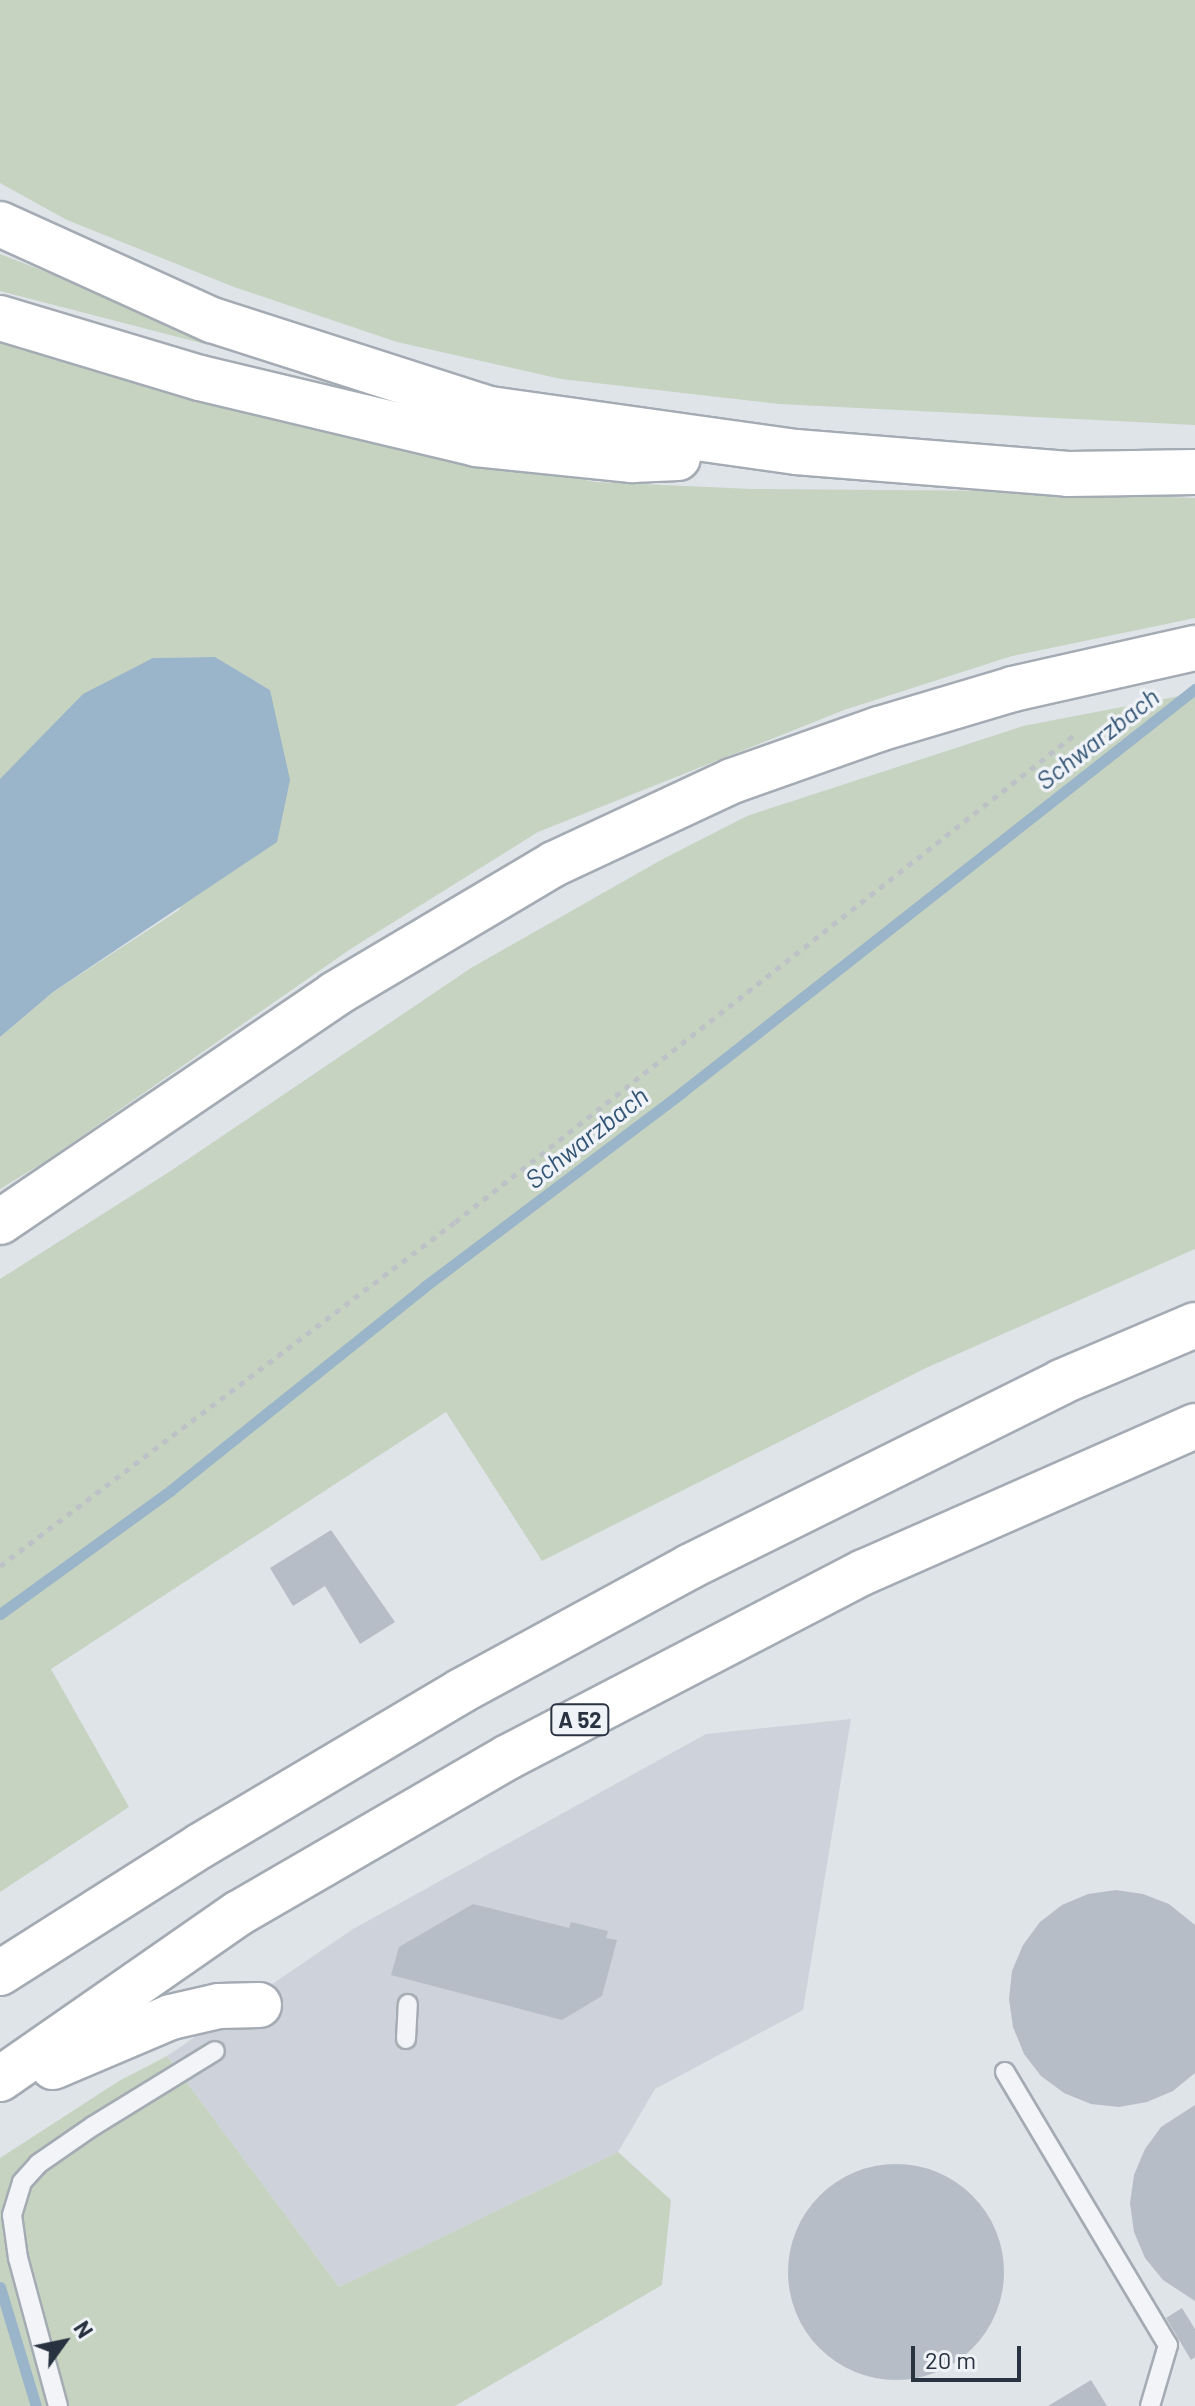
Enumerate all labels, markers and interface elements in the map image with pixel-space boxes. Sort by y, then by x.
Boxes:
water label: Schwarzbach [1029,680,1165,796]
water label: Schwarzbach [518,1079,654,1195]
road number: A 52 [550,1702,610,1738]
north arrow [24,2302,104,2382]
text: N [69,2316,99,2342]
scale bar [915,2330,1025,2380]
text: 20 m [925,2345,976,2374]

